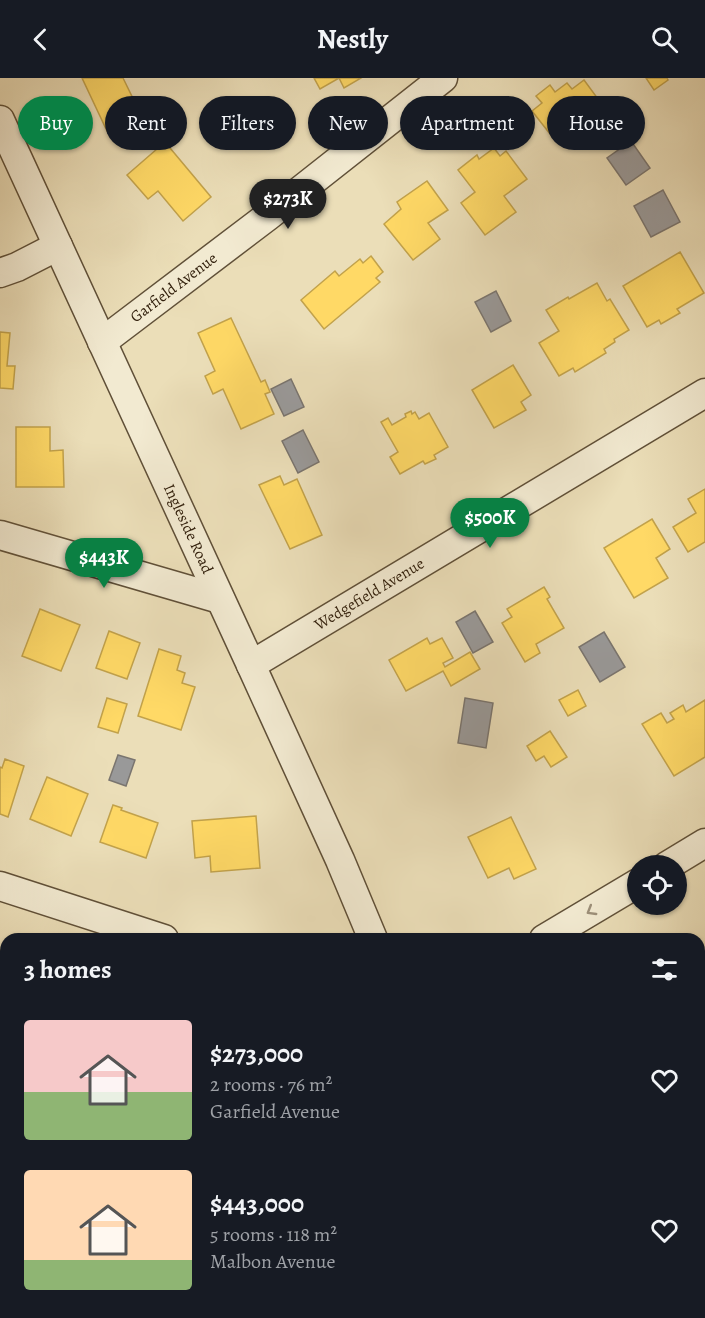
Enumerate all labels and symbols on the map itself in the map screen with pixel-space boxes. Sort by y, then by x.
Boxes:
pin: $273K [246,179,330,230]
street label: Garfield Avenue [126,247,222,328]
street label: Ingleside Road [158,480,219,578]
pin: $500K [448,498,532,549]
pin: $443K [62,538,146,589]
street label: Wedgefield Avenue [309,553,428,636]
one-way arrow [587,904,597,915]

